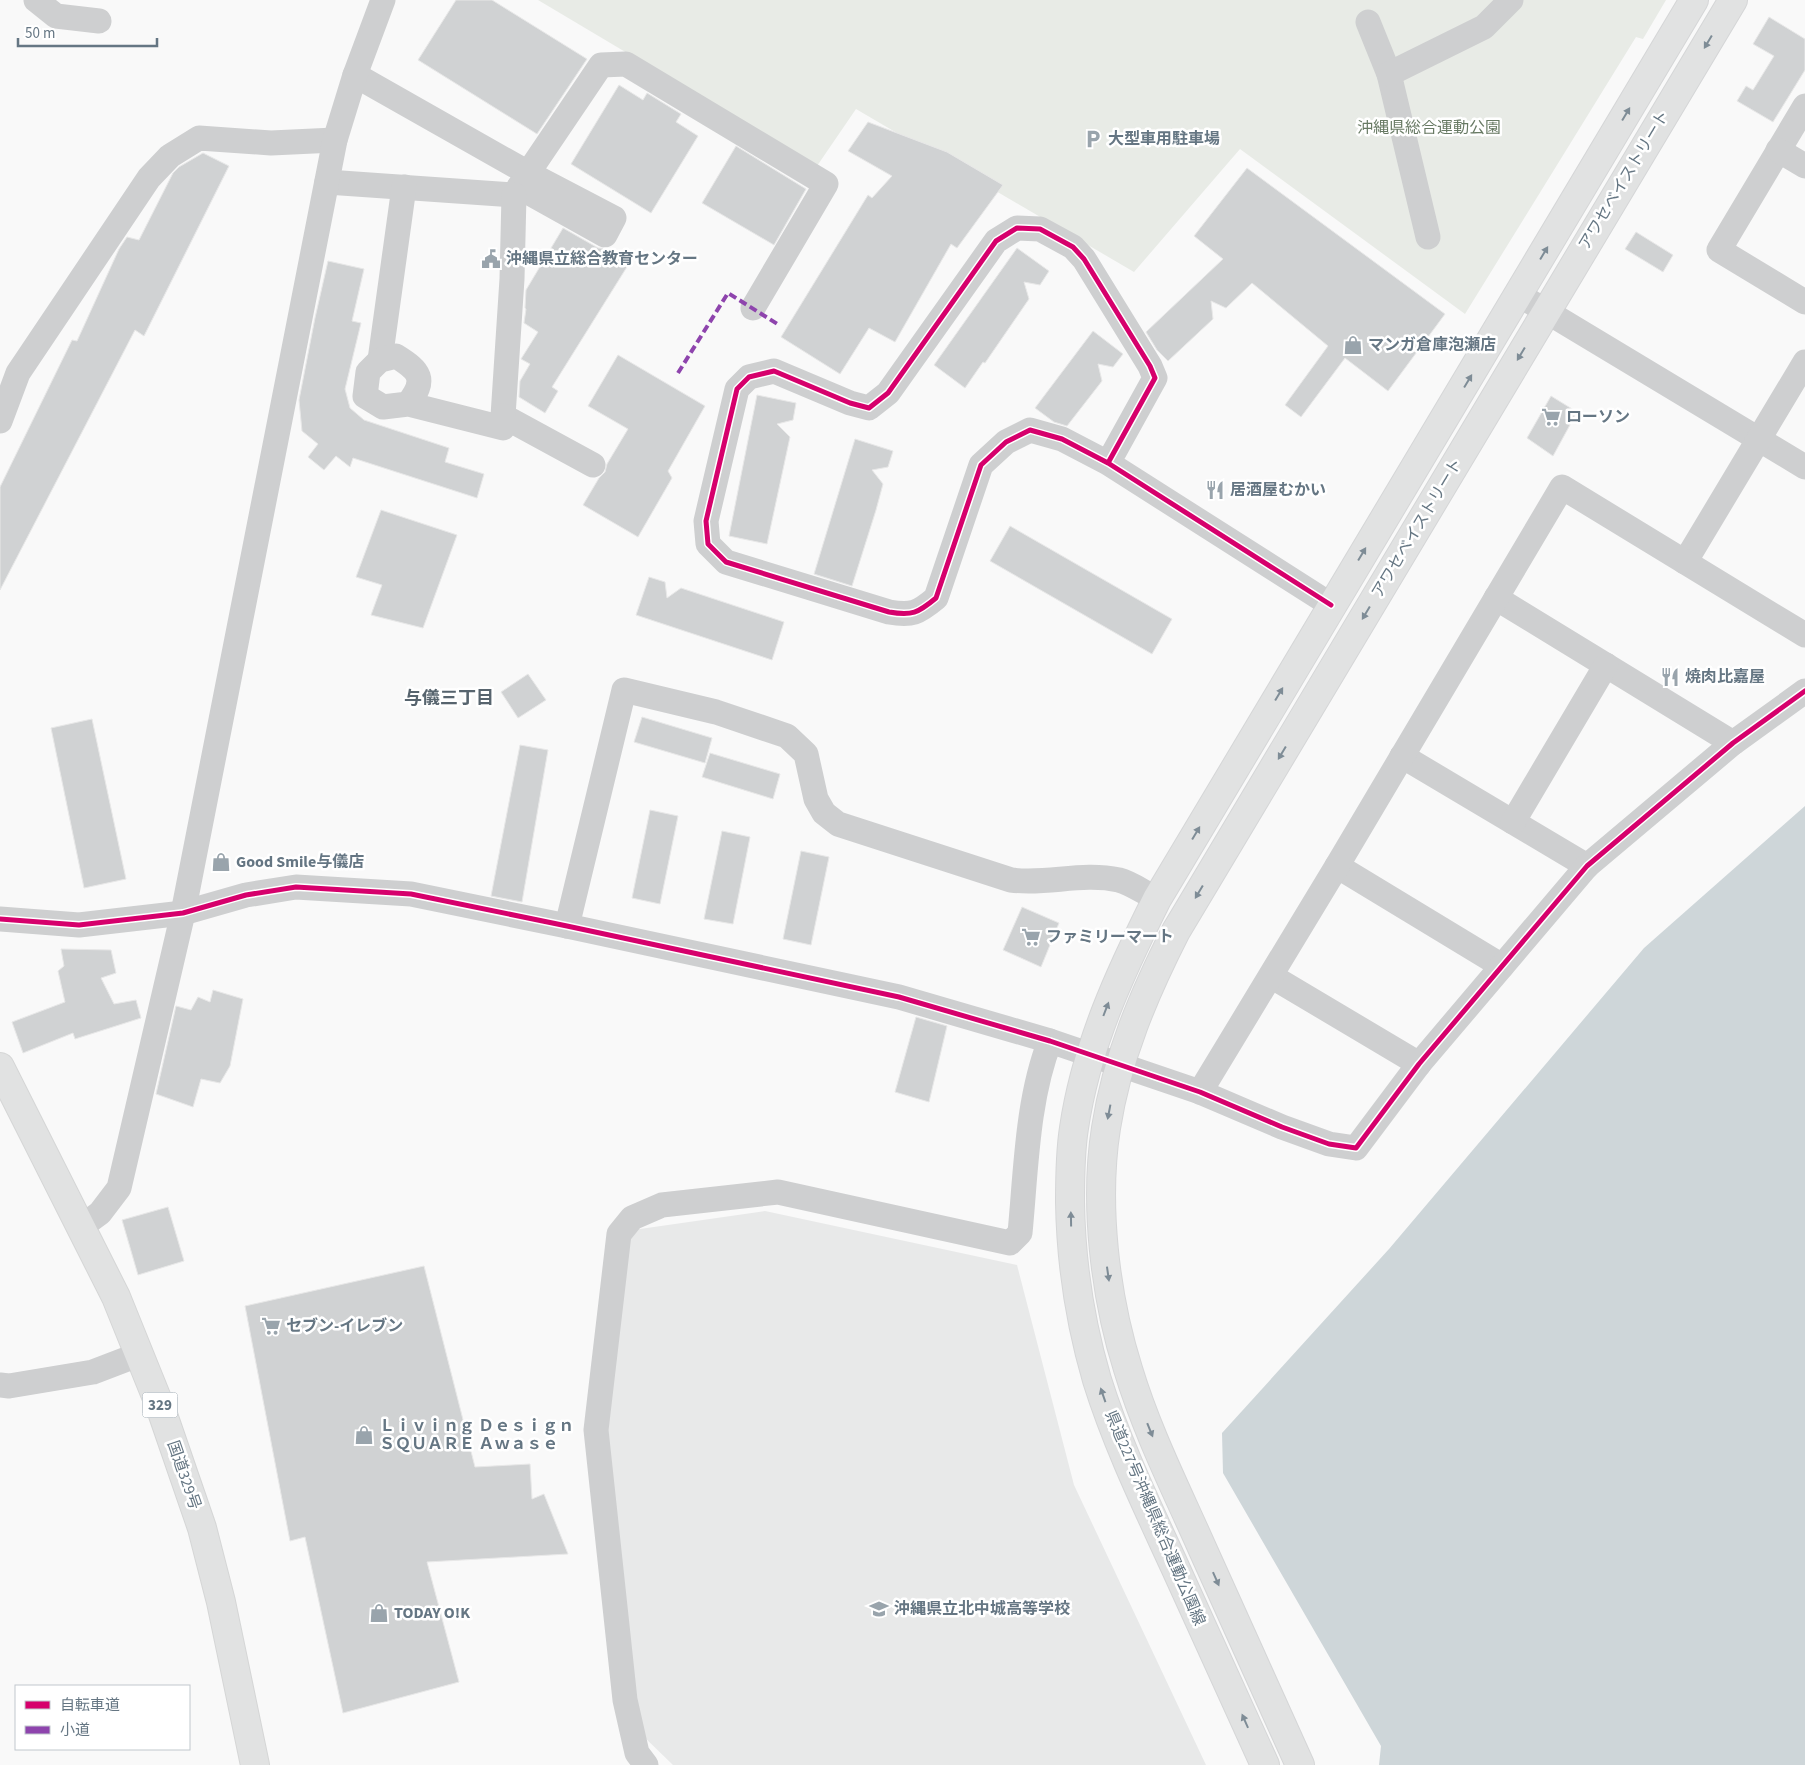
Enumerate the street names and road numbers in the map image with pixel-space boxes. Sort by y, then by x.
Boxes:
street label: アワセベイストリート [1573,106,1675,254]
street label: アワセベイストリート [1366,454,1468,602]
road number: 329 [142,1392,178,1418]
street label: 県道227号沖縄県総合運動公園線 [1100,1407,1210,1629]
street label: 国道329号 [162,1437,206,1513]

